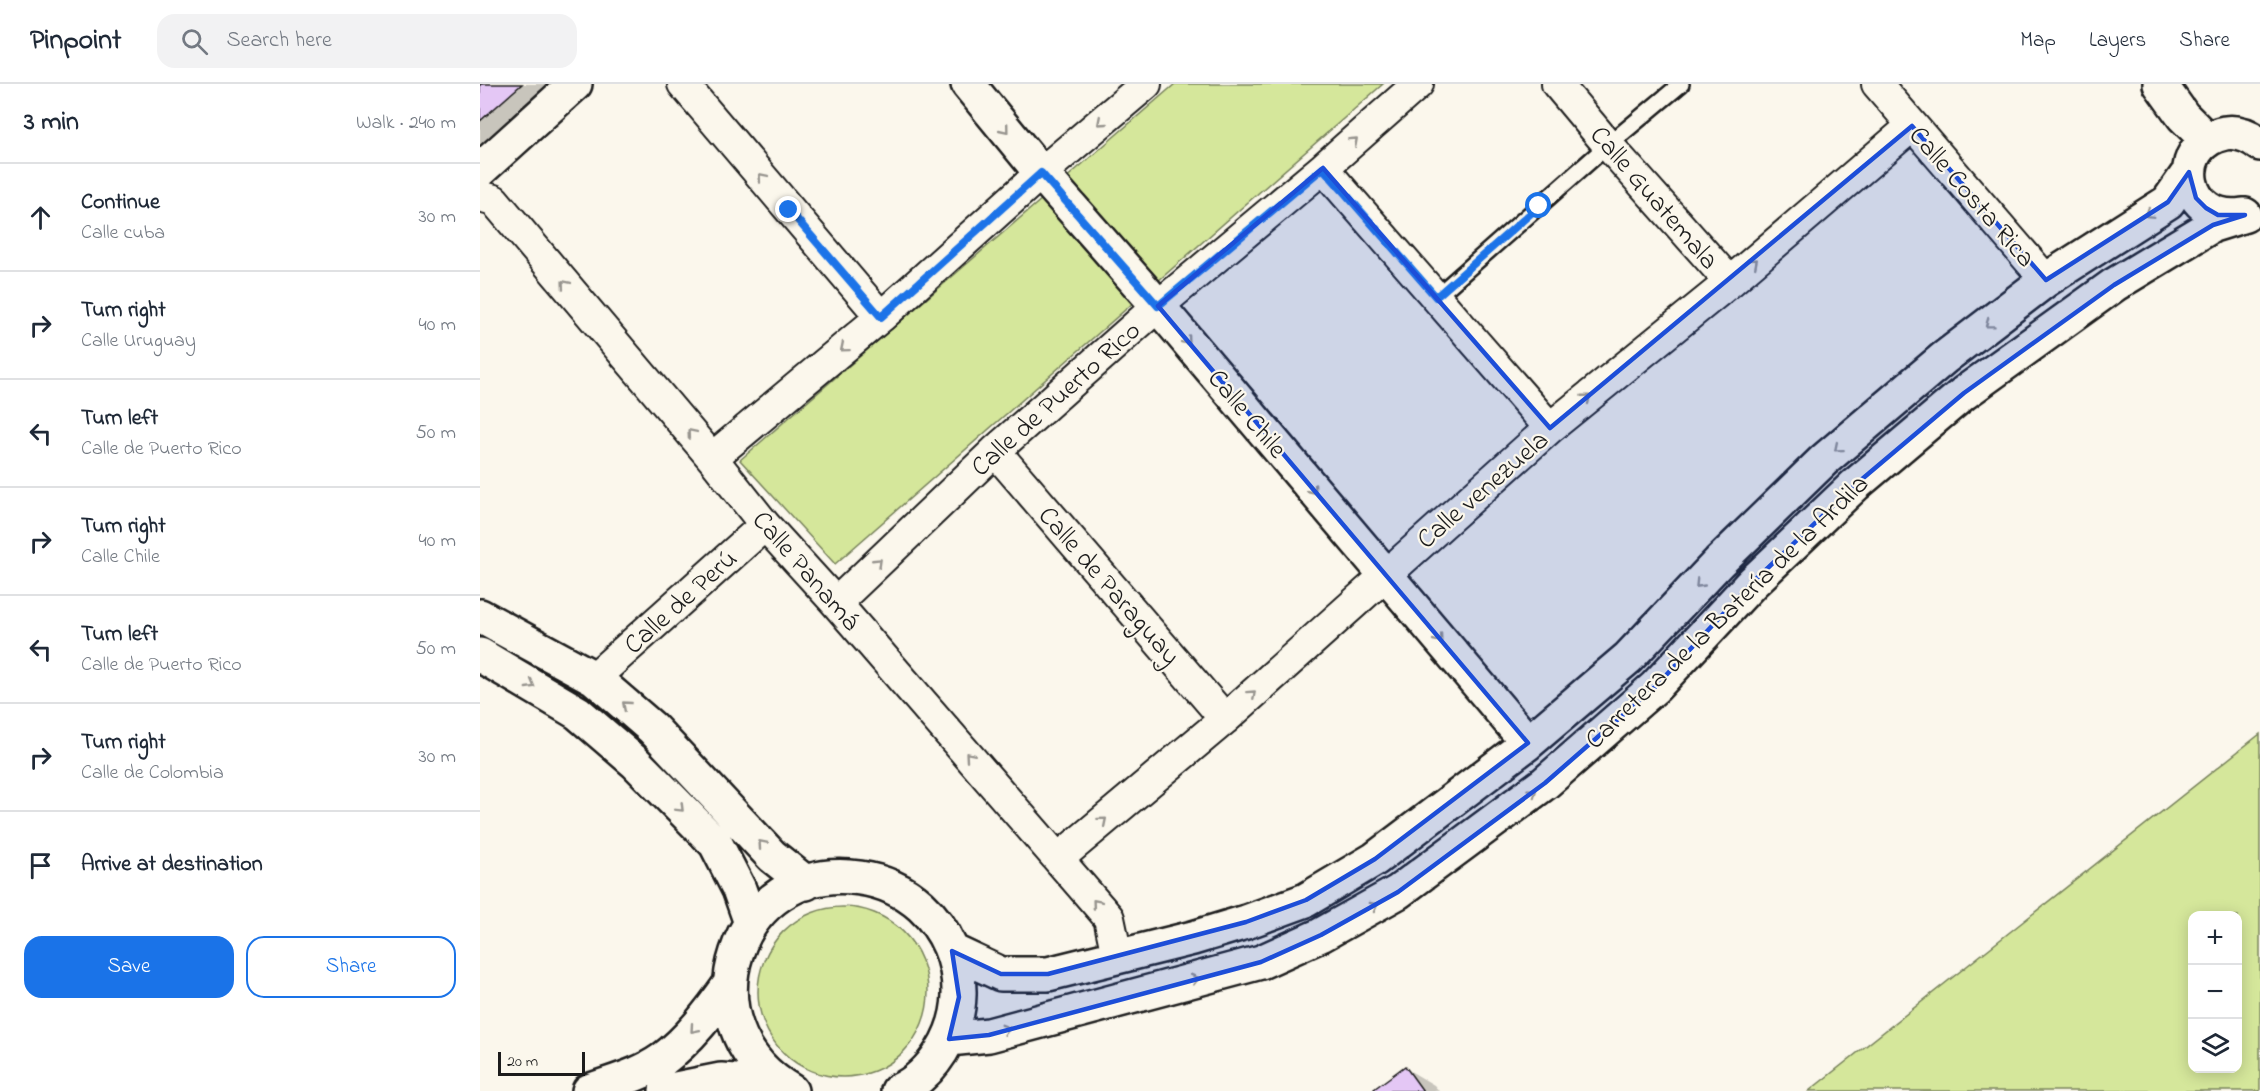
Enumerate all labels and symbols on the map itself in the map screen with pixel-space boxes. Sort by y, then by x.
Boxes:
one-way arrow [1097,115,1108,126]
street label: Calle Guatemala [1579,118,1727,279]
street label: Calle Costa Rica [1898,118,2044,277]
one-way arrow [998,122,1009,133]
one-way arrow [1347,137,1358,148]
one-way arrow [758,173,769,184]
route start [1525,192,1551,218]
route end [775,196,801,222]
one-way arrow [2145,206,2156,217]
one-way arrow [1747,258,1758,269]
one-way arrow [561,280,572,291]
street label: Calle de Puerto Rico [963,313,1150,487]
one-way arrow [1984,316,1995,327]
one-way arrow [1180,334,1191,345]
one-way arrow [840,341,851,352]
street label: Calle Chile [1197,361,1296,469]
one-way arrow [1580,395,1591,406]
street label: Calle venezuela [1409,422,1558,559]
one-way arrow [687,429,698,440]
one-way arrow [1834,441,1845,452]
street label: Carretera de la Batería de la Ardila [1577,466,1879,759]
one-way arrow [1306,483,1317,494]
street label: Calle de Paraguay [1028,498,1188,675]
street label: Calle Panamá [742,503,869,641]
street label: Calle de Perú [616,541,747,665]
one-way arrow [871,559,882,570]
one-way arrow [1695,576,1706,587]
one-way arrow [1432,632,1443,643]
one-way arrow [524,678,535,689]
one-way arrow [1245,690,1256,701]
one-way arrow [622,701,632,712]
one-way arrow [965,752,976,762]
one-way arrow [1526,789,1537,800]
one-way arrow [673,801,684,812]
one-way arrow [1096,817,1107,828]
one-way arrow [758,840,769,851]
one-way arrow [1093,899,1104,910]
one-way arrow [1368,901,1378,913]
one-way arrow [1189,973,1199,986]
one-way arrow [690,1023,701,1034]
one-way arrow [1001,1024,1011,1037]
scale bar [498,1049,585,1076]

